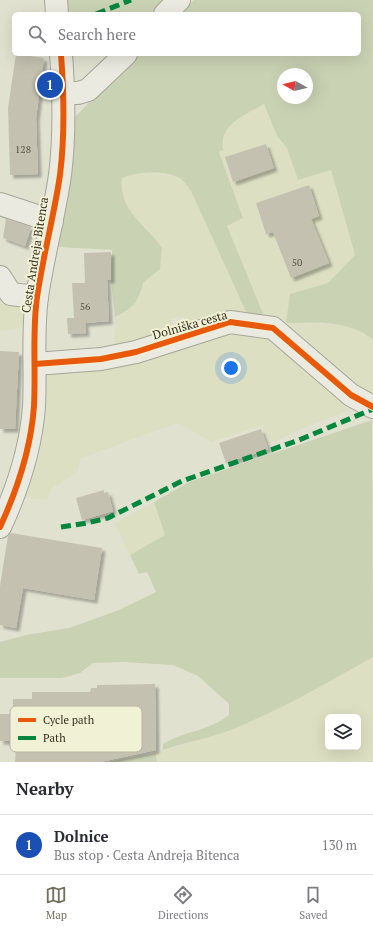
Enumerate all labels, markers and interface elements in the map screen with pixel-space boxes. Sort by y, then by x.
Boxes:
search box [12,12,361,56]
icon: search [26,23,48,45]
text: Search here [58,24,136,44]
north arrow [277,68,313,104]
pin: 1 [37,70,63,100]
house number: 128 [15,143,31,156]
street label: Cesta Andreja Bitenca [18,196,51,314]
house number: 50 [292,256,302,269]
house number: 56 [80,300,91,313]
street label: Dolniška cesta [151,307,229,342]
your location [221,358,241,378]
legend [10,706,142,752]
text: Cycle path [43,713,95,727]
map controls [325,714,361,750]
button: layers [325,714,361,750]
text: Path [43,731,66,745]
text: Nearby [16,777,74,800]
text: Dolnice [54,826,109,846]
text: 1 [25,836,33,854]
text: 130 m [322,836,357,854]
text: Bus stop · Cesta Andreja Bitenca [54,846,240,864]
tab: Map [45,884,67,922]
tab: Directions [158,884,209,922]
tab: Saved [299,884,328,922]

